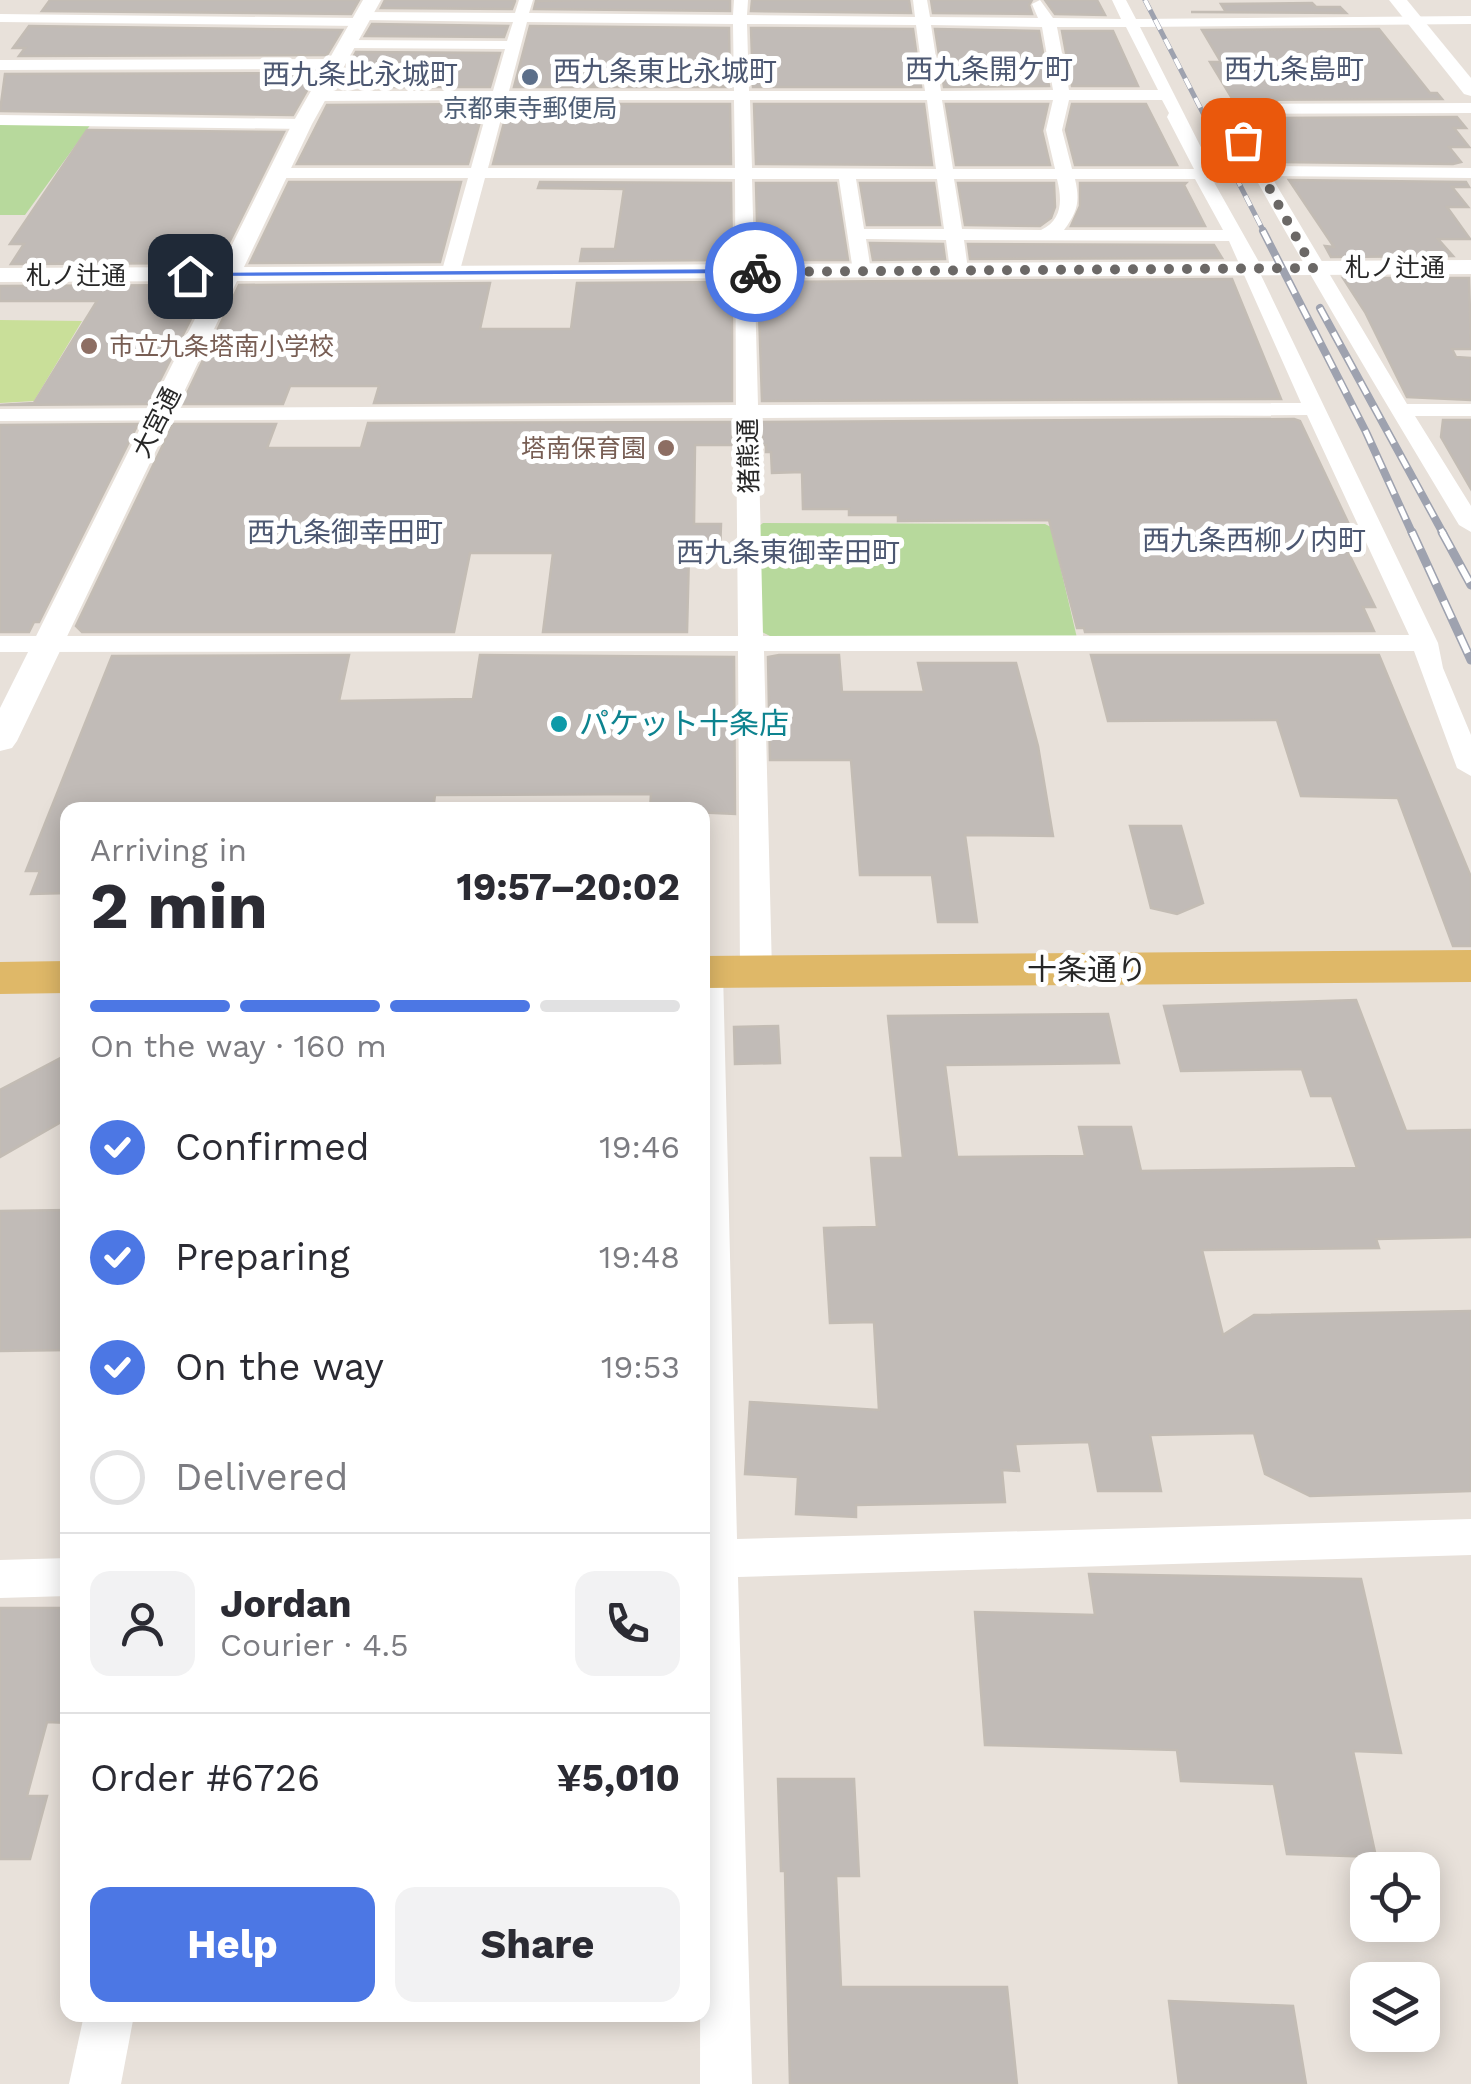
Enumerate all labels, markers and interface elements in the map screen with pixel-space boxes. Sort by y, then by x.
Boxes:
district label: 西九条開ケ町 [905,53,1073,86]
district label: 西九条島町 [1224,53,1364,86]
district label: 西九条東比永城町 [553,55,777,88]
district label: 西九条比永城町 [262,58,458,91]
marker: 京都東寺郵便局 [519,66,541,88]
place label: 京都東寺郵便局 [442,94,618,123]
pin [1201,98,1286,183]
icon: bag [1216,113,1271,168]
courier [705,222,805,322]
pin [148,234,233,319]
icon: bike [728,245,783,300]
icon: home [163,249,218,304]
street label: 札ノ辻通 [1345,253,1445,282]
street label: 札ノ辻通 [26,261,126,290]
place label: 市立九条塔南小学校 [109,332,334,361]
marker: 市立九条塔南小学校 [78,335,100,357]
street label: 大宮通 [126,382,186,462]
street label: 猪熊通 [733,418,764,494]
place label: 塔南保育園 [521,434,646,463]
marker: 塔南保育園 [655,437,677,459]
district label: 西九条御幸田町 [247,516,443,549]
district label: 西九条西柳ノ内町 [1142,524,1366,557]
district label: 西九条東御幸田町 [676,536,900,569]
place label: パケット十条店 [579,706,789,741]
marker: パケット十条店 [548,713,570,735]
text: Arriving in [90,831,247,869]
text: 19:57–20:02 [457,865,680,909]
text: 2 min [90,868,268,944]
street label: 十条通り [1027,952,1147,987]
text: On the way · 160 m [90,1027,387,1065]
icon: check [90,1120,145,1175]
text: Confirmed [175,1125,370,1169]
text: 19:46 [599,1128,680,1166]
icon: check [90,1230,145,1285]
text: Preparing [175,1235,350,1279]
text: 19:48 [599,1238,680,1276]
icon: check [90,1340,145,1395]
text: On the way [175,1345,384,1389]
text: 19:53 [601,1348,680,1386]
text: Delivered [175,1455,348,1499]
button: person [90,1571,195,1676]
button: phone [575,1571,680,1676]
text: Jordan [220,1582,352,1626]
text: Courier · 4.5 [220,1626,409,1664]
text: Order #6726 [90,1756,320,1800]
text: ¥5,010 [557,1756,680,1800]
map controls [1350,1852,1440,2052]
button: locate [1350,1852,1440,1942]
button: Help [90,1887,375,2002]
button: Share [395,1887,680,2002]
button: layers [1350,1962,1440,2052]

